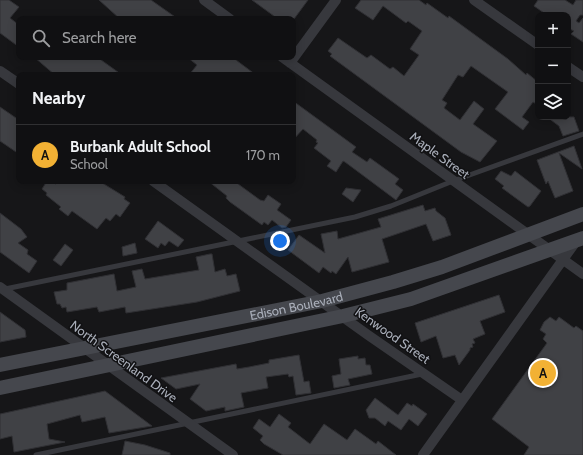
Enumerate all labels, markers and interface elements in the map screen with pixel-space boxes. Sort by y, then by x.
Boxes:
map controls [535,12,571,120]
button: + [535,12,571,48]
search box [16,16,296,60]
icon: search [30,27,52,49]
text: Search here [62,29,137,47]
button: − [535,48,571,84]
button: layers [535,84,571,120]
text: Nearby [32,88,85,108]
street label: Maple Street [407,128,473,182]
text: Burbank Adult School [70,138,211,156]
text: A [41,147,49,163]
text: 170 m [246,147,280,163]
text: School [70,156,108,172]
your location [270,231,290,251]
street label: Edison Boulevard [248,288,344,323]
street label: Kenwood Street [352,303,434,367]
street label: North Screenland Drive [67,317,181,405]
pin: A [530,358,556,388]

